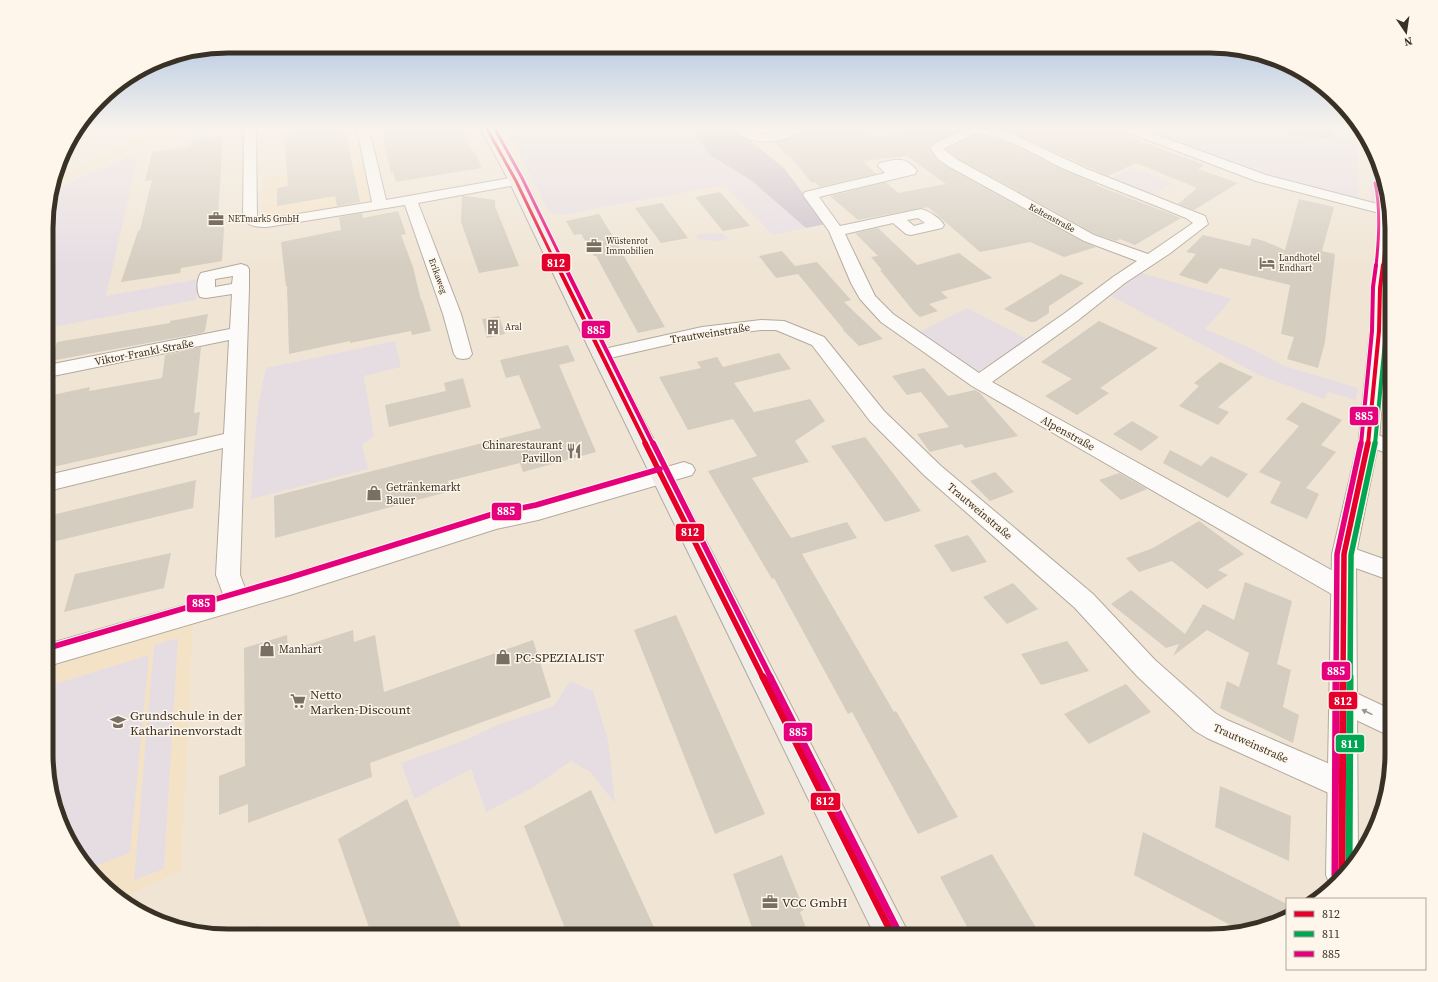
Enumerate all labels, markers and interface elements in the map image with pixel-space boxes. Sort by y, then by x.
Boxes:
north arrow [1386,12,1426,52]
text: N [1403,33,1414,49]
street label: Keltenstraße [1027,201,1078,235]
office icon: NETmark5 GmbH [207,210,225,228]
place label: NETmark5 GmbH [228,213,299,225]
place label: Wüstenrot Immobilien [606,235,654,257]
office icon: Wüstenrot Immobilien [585,237,603,255]
place label: Landhotel Endhart [1279,252,1320,274]
line badge: 812 [541,253,571,272]
hotel icon: Landhotel Endhart [1258,254,1276,272]
street label: Erikaweg [426,256,450,296]
text: 812 [547,256,565,271]
building icon: Aral [484,318,502,336]
line badge: 885 [581,320,611,339]
street label: Trautweinstraße [669,320,752,347]
place label: Aral [505,321,522,333]
text: 885 [587,323,605,338]
street label: Viktor-Frankl-Straße [93,335,195,369]
line badge: 885 [1349,406,1379,426]
text: 885 [1355,409,1373,424]
street label: Alpenstraße [1038,412,1098,455]
place label: Chinarestaurant Pavillon [482,438,562,466]
restaurant icon: Chinarestaurant Pavillon [565,442,583,460]
place label: Getränkemarkt Bauer [386,480,461,508]
street label: Trautweinstraße [944,480,1016,543]
shop icon: Getränkemarkt Bauer [365,484,383,502]
line badge: 885 [491,502,522,521]
text: 885 [497,504,515,519]
line badge: 812 [675,523,705,542]
text: 812 [681,525,699,540]
line badge: 885 [186,594,216,613]
text: 885 [192,596,210,611]
shop icon: Manhart [258,640,276,658]
place label: Manhart [279,642,322,657]
shop icon: PC-SPEZIALIST [494,648,512,666]
place label: PC-SPEZIALIST [515,649,604,666]
line badge: 885 [1321,661,1351,681]
text: 885 [1327,664,1345,679]
place label: Netto Marken-Discount [310,686,411,718]
line badge: 812 [1328,691,1358,710]
supermarket icon: Netto Marken-Discount [289,692,307,710]
text: 812 [1334,694,1352,709]
place label: Grundschule in der Katharinenvorstadt [130,707,243,739]
one-way arrow [1361,709,1373,715]
school or university icon: Grundschule in der Katharinenvorstadt [109,713,127,731]
street label: Trautweinstraße [1211,720,1291,767]
line badge: 885 [783,722,813,742]
text: 885 [789,725,807,740]
line badge: 811 [1335,734,1365,753]
text: 811 [1341,737,1359,752]
line badge: 812 [810,792,841,811]
text: 812 [816,794,834,809]
office icon: VCC GmbH [761,893,779,911]
place label: VCC GmbH [782,894,848,911]
legend [1286,898,1426,970]
text: 812 [1322,906,1340,922]
text: 811 [1322,926,1340,942]
text: 885 [1322,946,1340,962]

